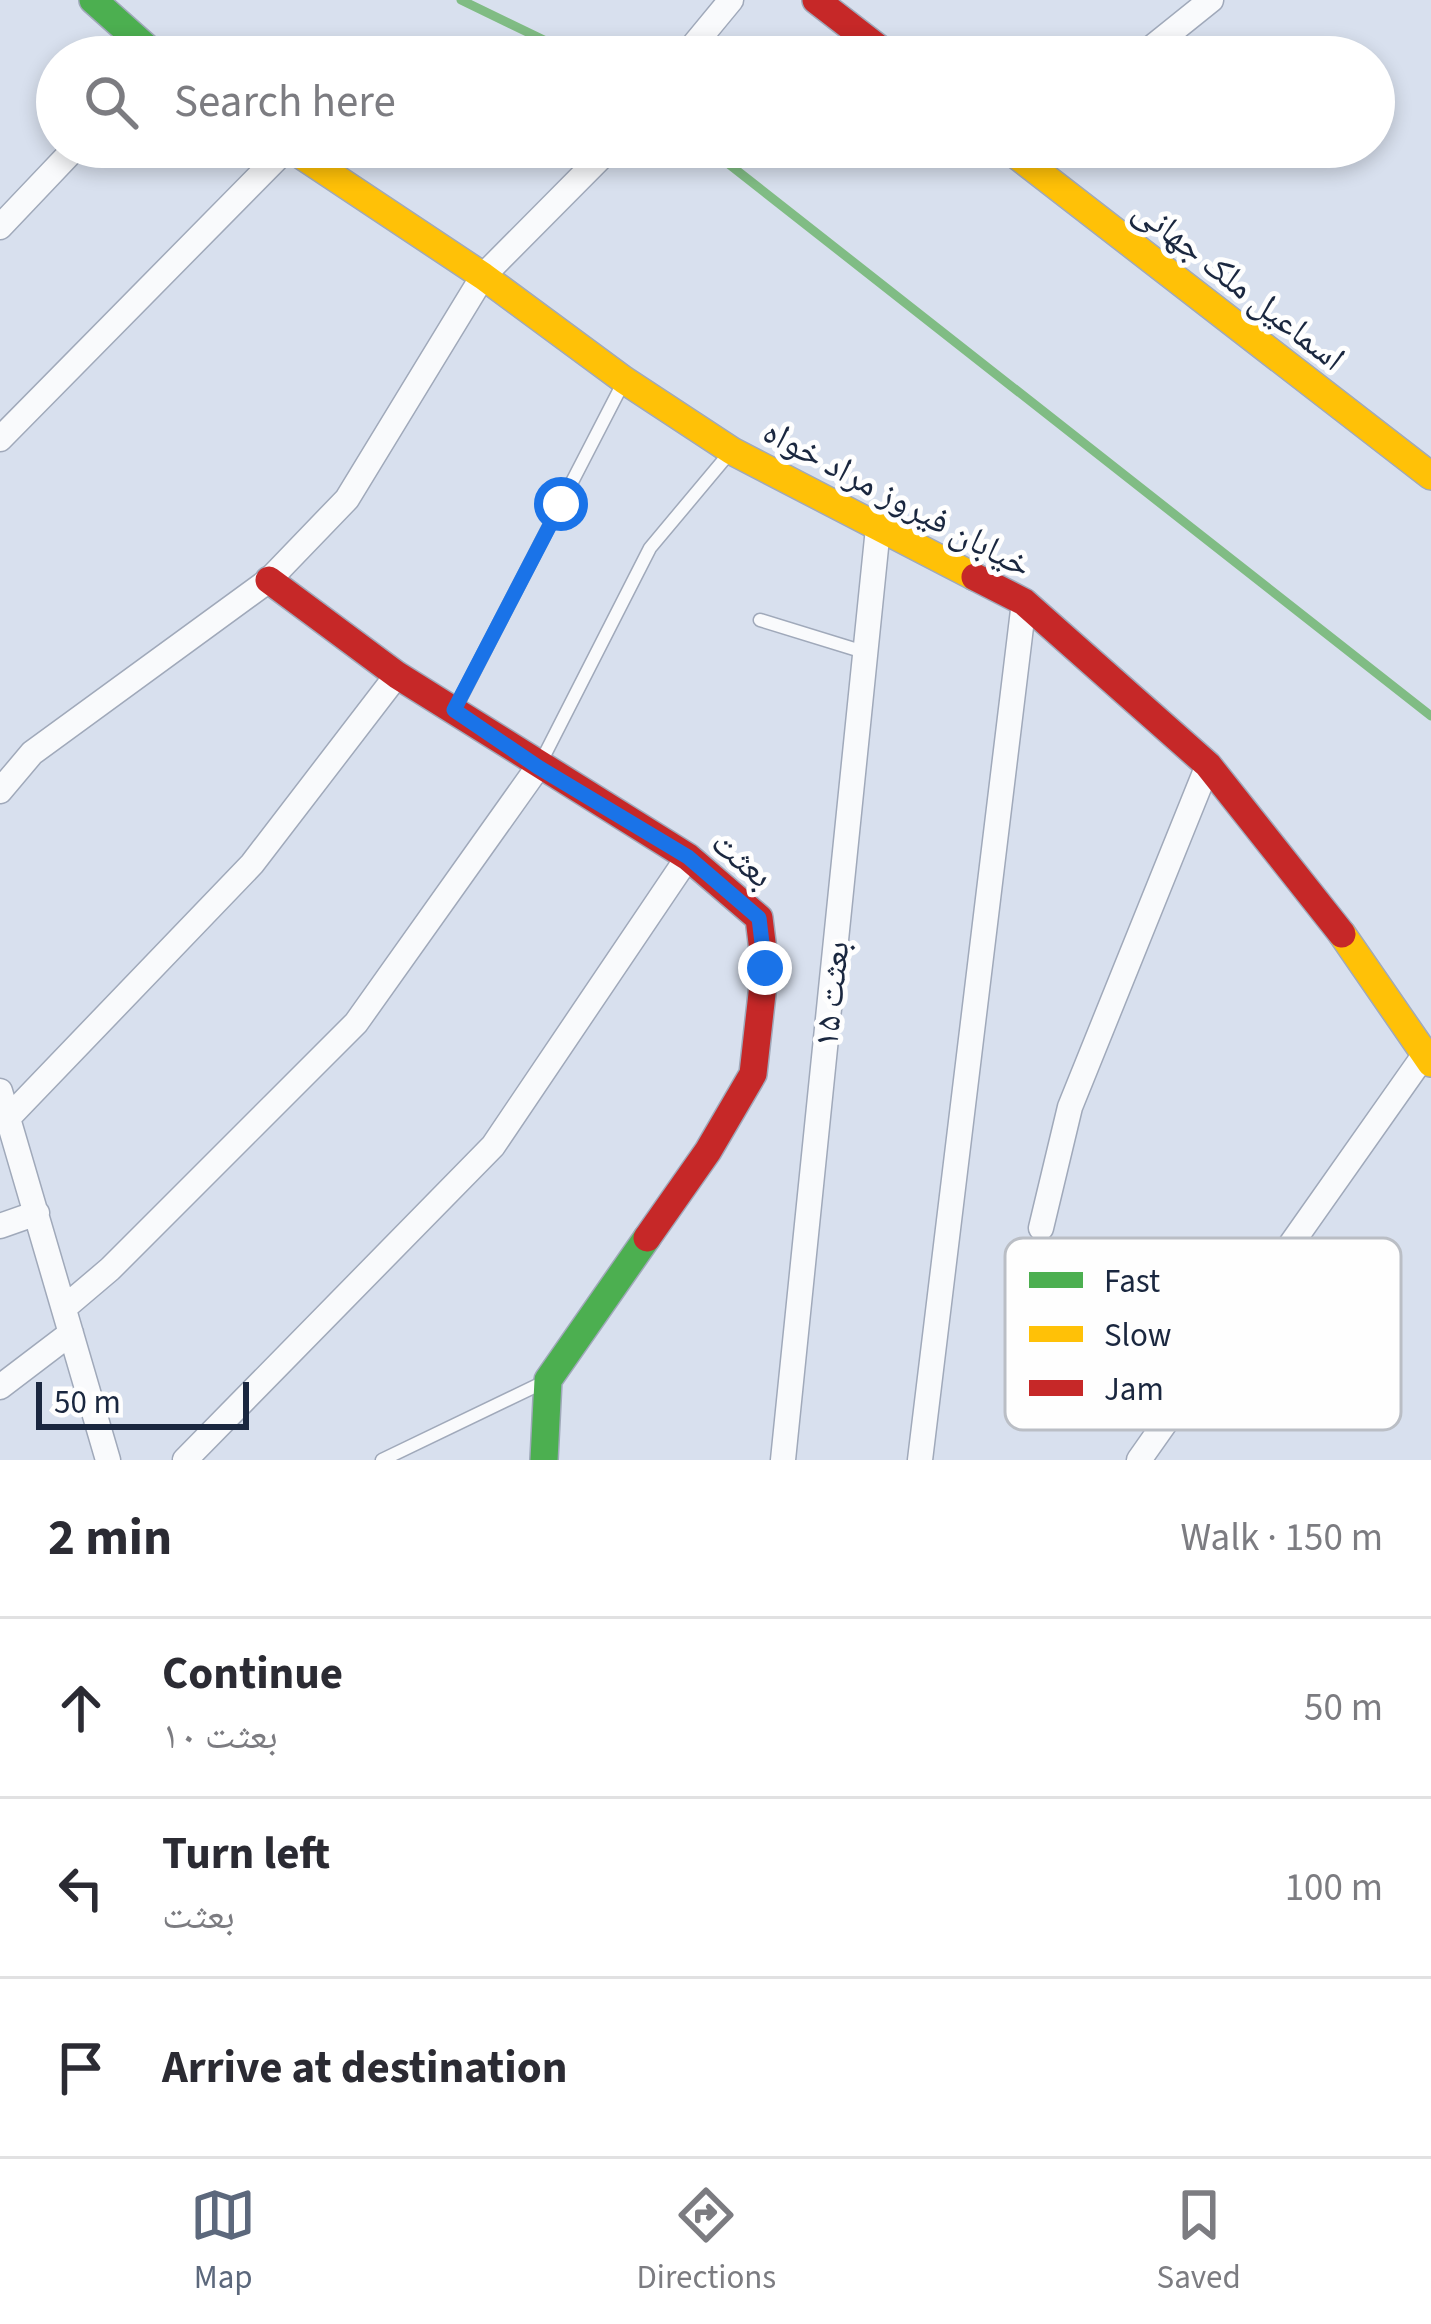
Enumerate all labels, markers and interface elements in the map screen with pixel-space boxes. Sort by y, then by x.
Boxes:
search box [36,36,1395,168]
icon: search [78,69,144,135]
text: Search here [174,70,396,134]
street label: اسماعیل ملک جهانی [1122,185,1356,383]
street label: خیابان فیروز مراد خواه [754,406,1041,591]
route start [534,477,588,531]
street label: بعثت [700,818,784,900]
street label: بعثت ۱۵ [801,938,862,1050]
route end [738,941,792,995]
legend [1005,1238,1401,1430]
text: Fast [1104,1258,1160,1305]
text: Slow [1104,1312,1172,1359]
text: Jam [1104,1366,1164,1413]
scale bar [36,1376,249,1429]
text: 50 m [54,1379,121,1426]
text: 2 min [48,1502,172,1574]
text: Walk · 150 m [1180,1510,1383,1566]
text: Continue [162,1642,343,1706]
icon: ahead [48,1675,114,1741]
text: 50 m [1304,1680,1383,1736]
text: بعثت ۱۰ [162,1708,278,1764]
text: Turn left [162,1822,330,1886]
icon: left [48,1855,114,1921]
text: 100 m [1285,1860,1383,1916]
text: بعثت [162,1888,235,1944]
icon: arrive [48,2035,114,2101]
text: Arrive at destination [162,2036,567,2100]
tab: Map [190,2182,256,2301]
tab: Directions [637,2182,776,2301]
tab: Saved [1157,2182,1241,2301]

